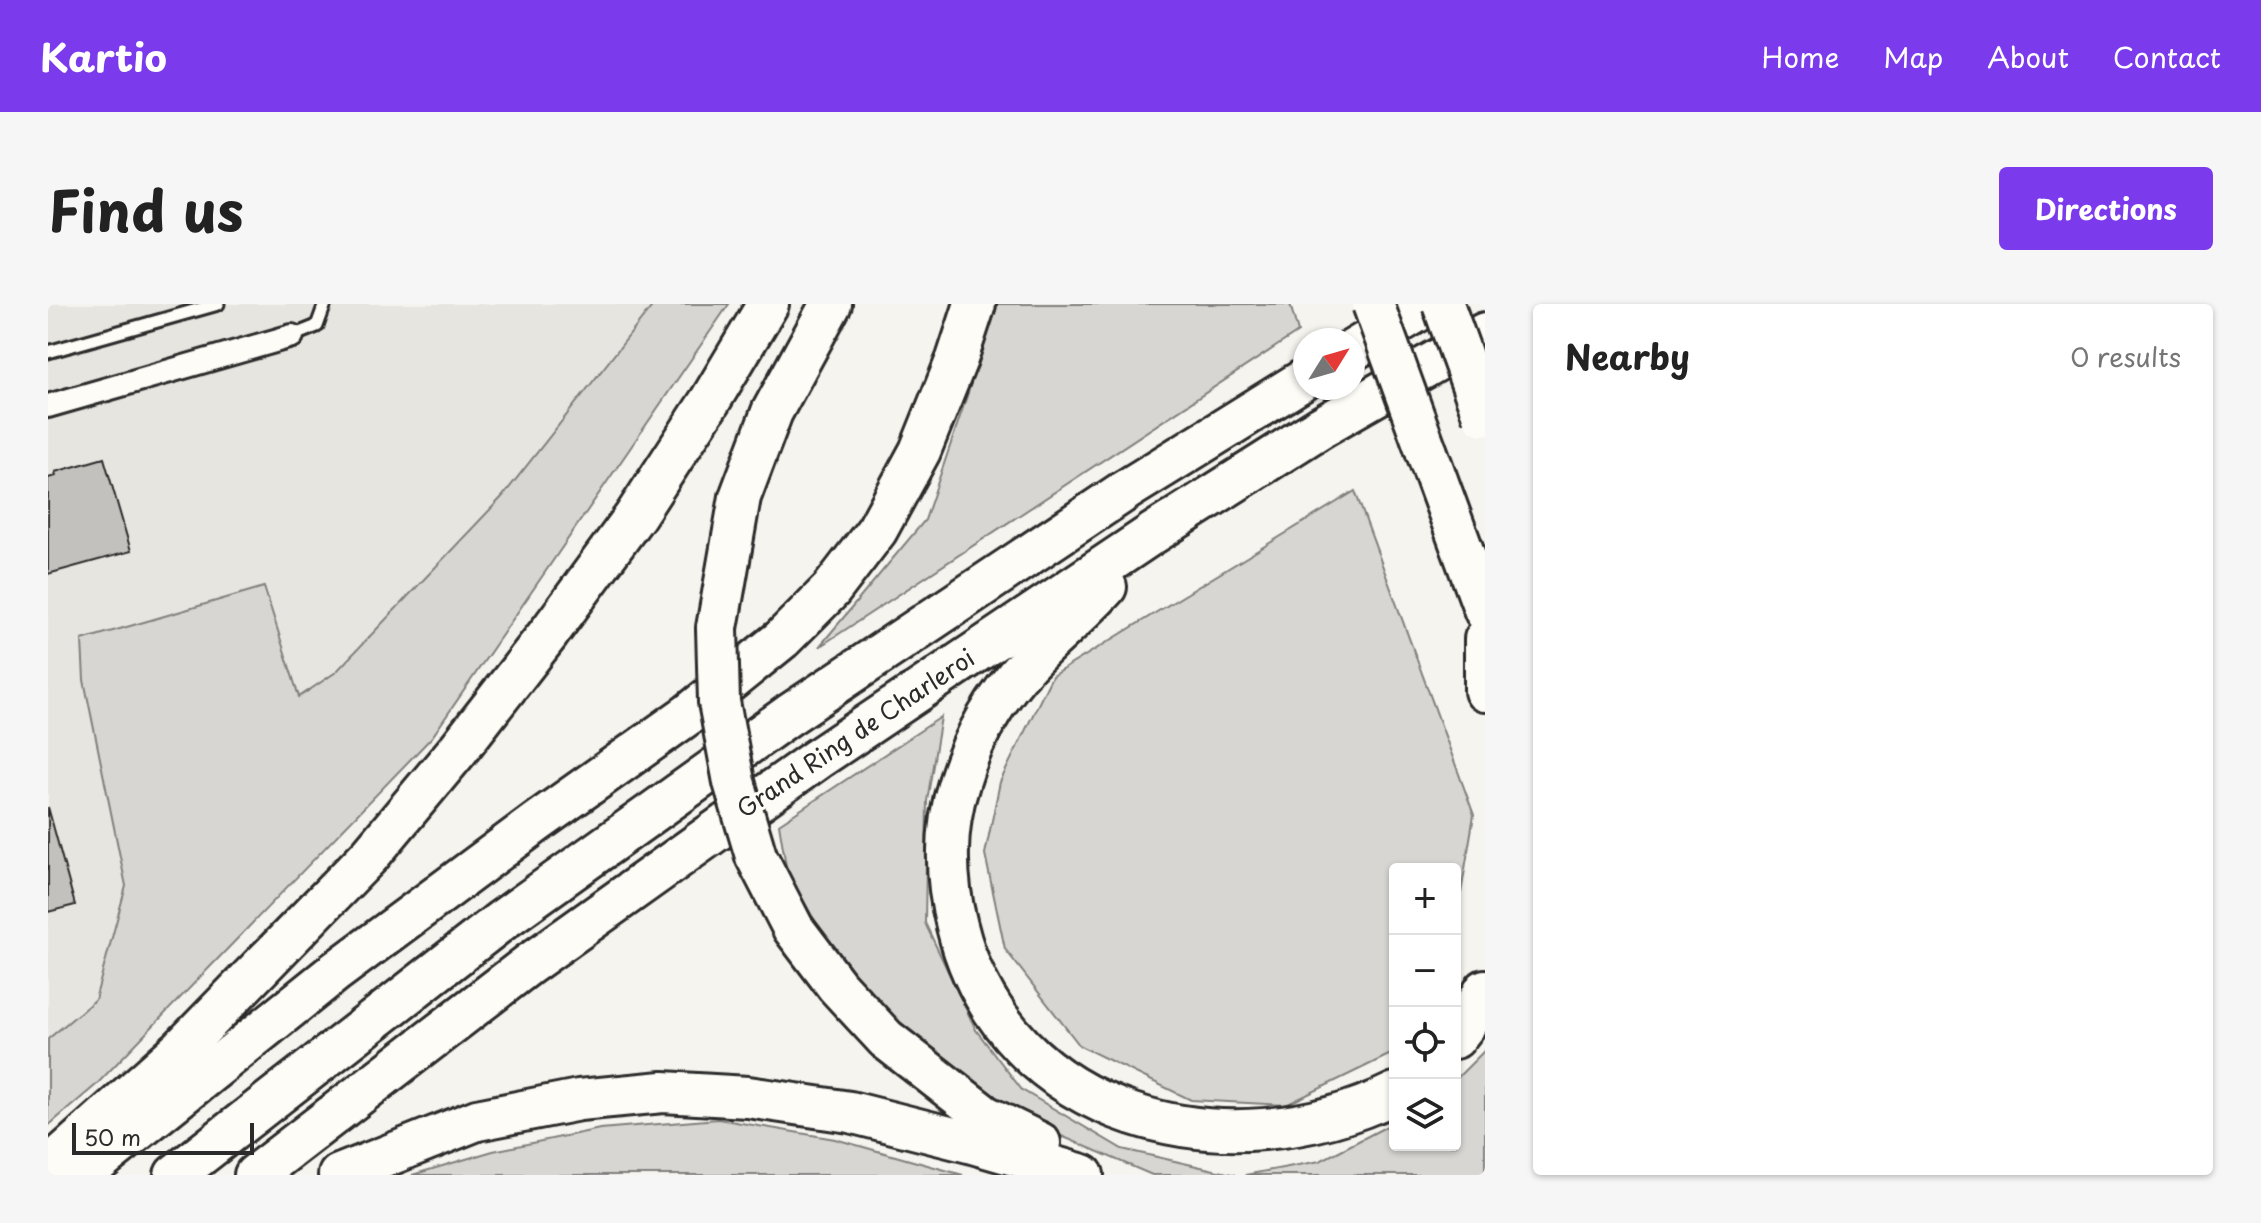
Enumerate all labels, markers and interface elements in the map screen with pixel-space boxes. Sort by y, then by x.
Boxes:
text: Kartio [40,28,167,85]
text: Home [1761,35,1839,78]
text: Map [1883,35,1943,78]
text: About [1987,35,2069,78]
text: Contact [2113,35,2221,78]
text: Find us [48,166,244,251]
button: Directions [1999,167,2213,250]
north arrow [1293,328,1365,400]
text: Nearby [1565,330,1690,382]
text: 0 results [2070,337,2181,376]
street label: Grand Ring de Charleroi [729,639,981,826]
map controls [1389,863,1461,1151]
button: + [1389,863,1461,935]
button: − [1389,935,1461,1007]
button: locate [1389,1007,1461,1079]
button: layers [1389,1079,1461,1151]
scale bar [72,1119,254,1155]
text: 50 m [84,1120,141,1153]

